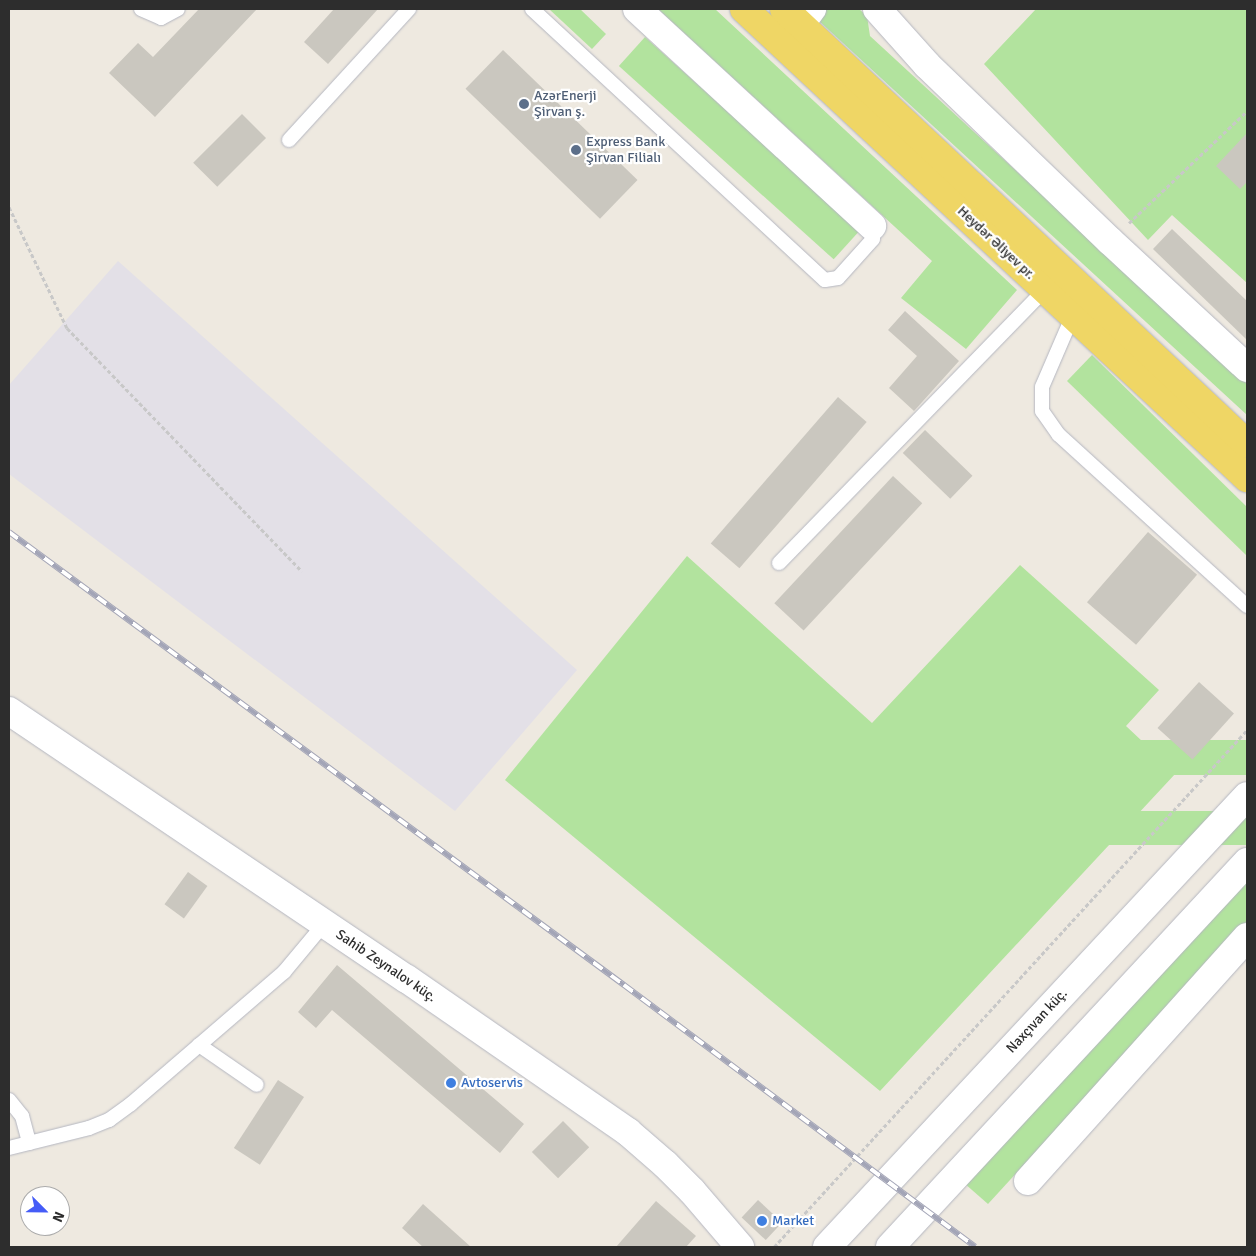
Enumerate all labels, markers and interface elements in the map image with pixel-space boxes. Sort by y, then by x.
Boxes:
place label: AzərEnerji Şirvan ş. [534,88,597,120]
marker: AzərEnerji Şirvan ş. [518,98,530,110]
place label: Express Bank Şirvan Filialı [586,134,665,166]
marker: Express Bank Şirvan Filialı [570,144,582,156]
street label: Heydər Əliyev pr. [954,203,1038,283]
street label: Sahib Zeynalov küç. [333,926,439,1006]
street label: Naxçıvan küç. [1003,985,1071,1057]
place label: Avtoservis [461,1075,523,1091]
marker: Avtoservis [445,1077,457,1089]
north arrow [20,1186,70,1236]
text: N [49,1209,68,1224]
place label: Market [772,1213,814,1229]
marker: Market [756,1215,768,1227]

